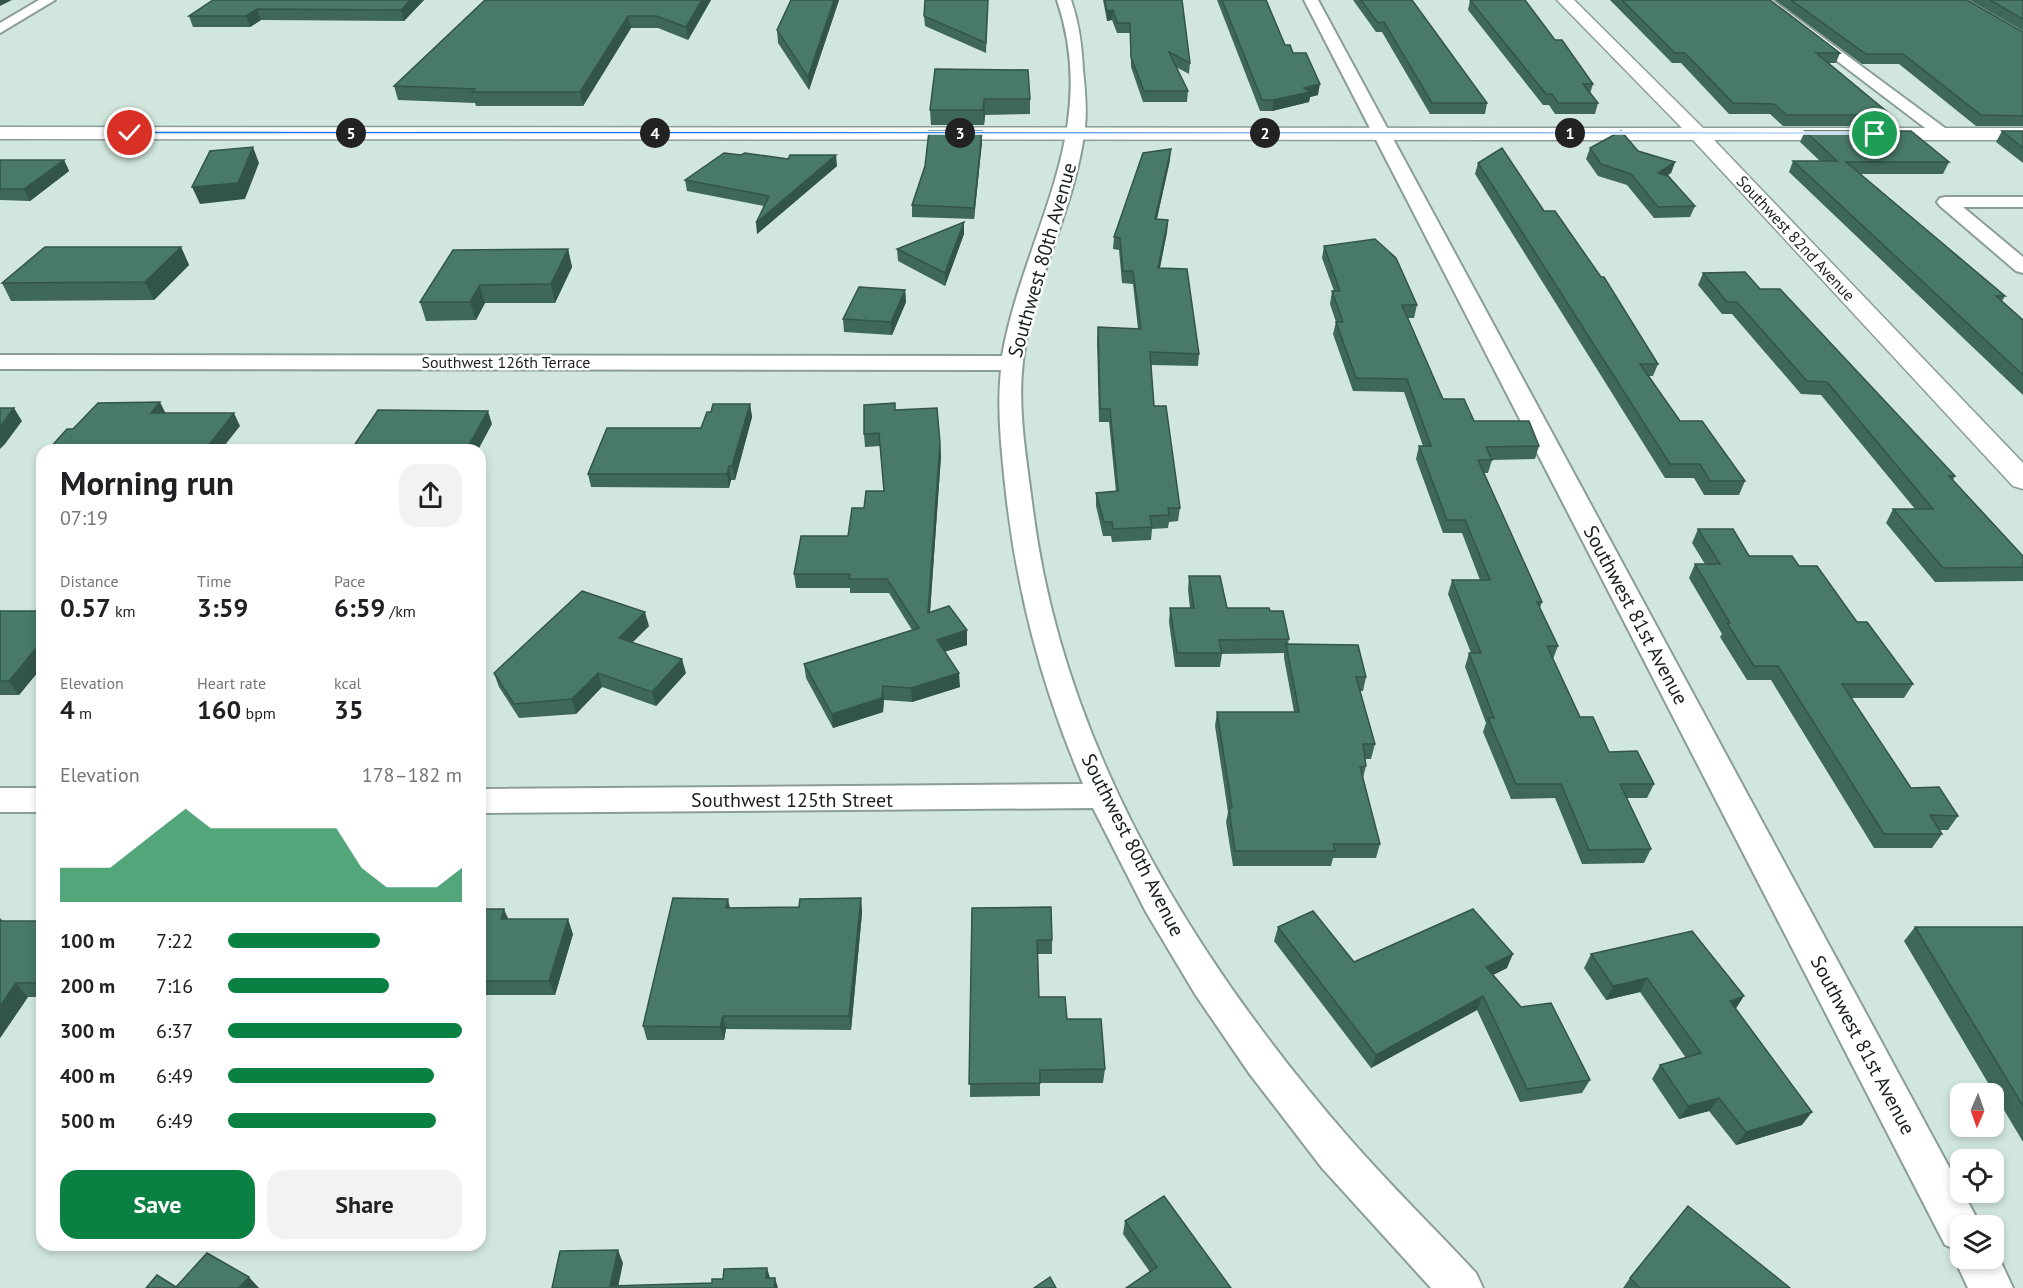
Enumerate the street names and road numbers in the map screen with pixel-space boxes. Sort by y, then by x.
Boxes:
street label: Southwest 80th Avenue [1002,159,1082,361]
street label: Southwest 82nd Avenue [1733,171,1859,305]
street label: Southwest 126th Terrace [422,352,590,372]
street label: Southwest 81st Avenue [1578,521,1694,709]
street label: Southwest 80th Avenue [1076,749,1190,941]
street label: Southwest 125th Street [691,787,893,813]
street label: Southwest 81st Avenue [1805,951,1921,1139]

